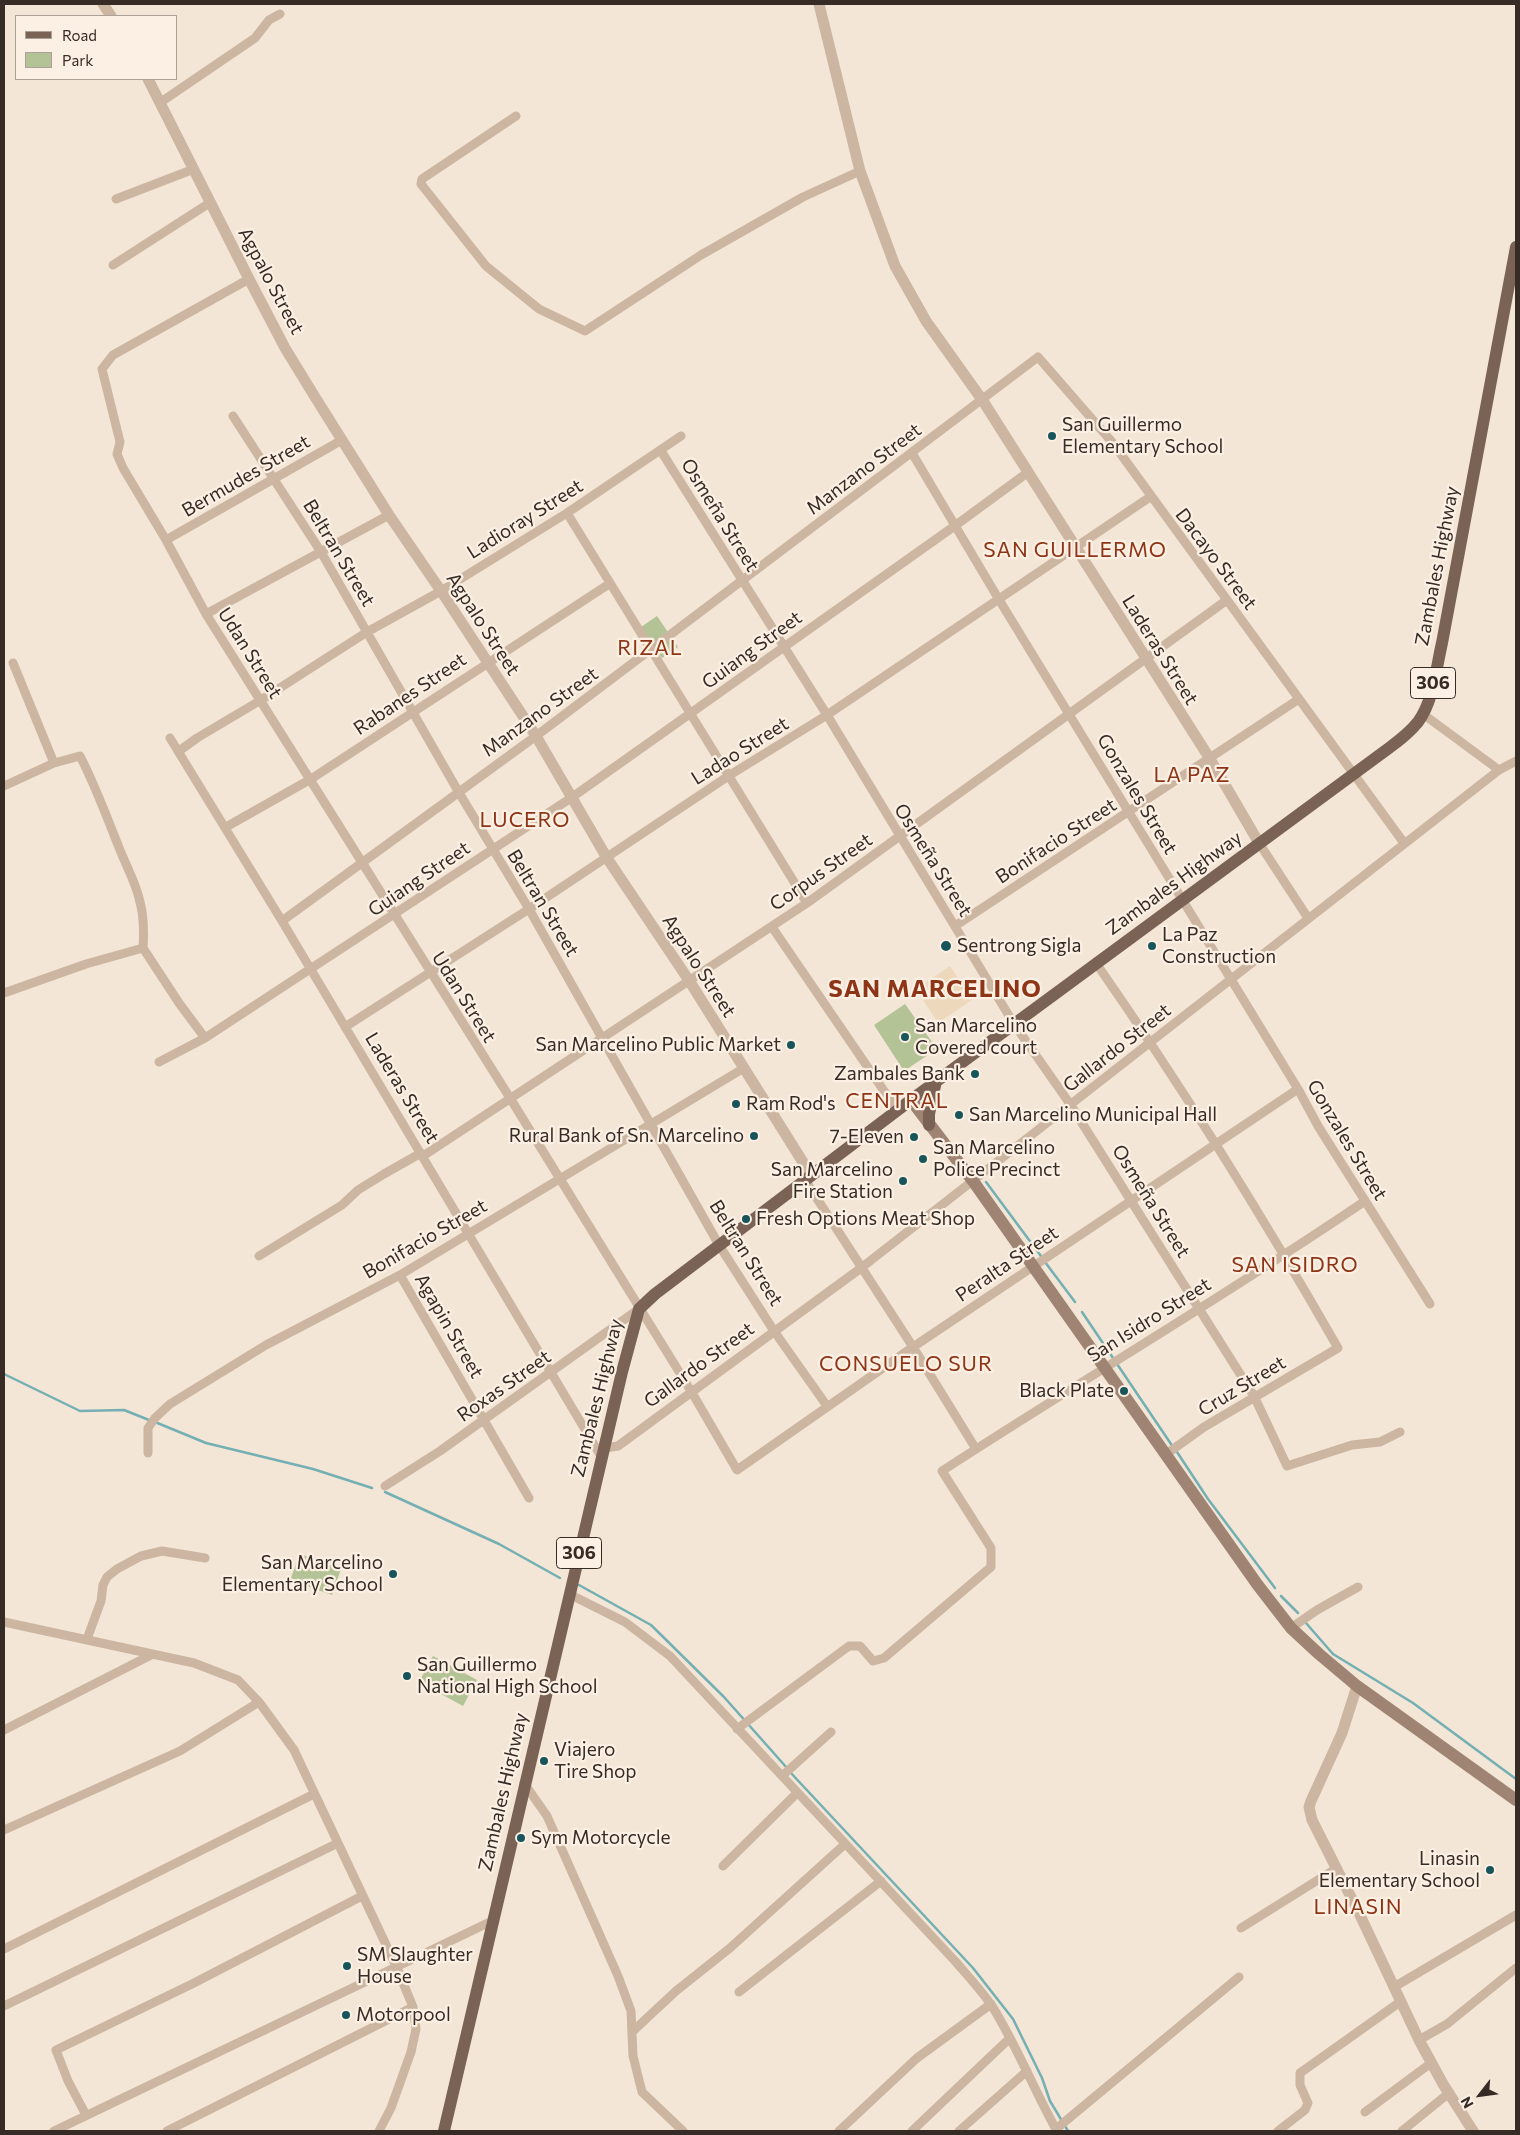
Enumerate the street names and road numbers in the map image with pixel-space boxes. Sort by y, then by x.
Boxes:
street label: Agpalo Street [233,224,309,338]
street label: Manzano Street [802,418,926,520]
street label: Bermudes Street [178,430,314,522]
street label: Osmeña Street [676,454,764,576]
street label: Ladioray Street [463,474,587,564]
street label: Zambales Highway [1410,484,1464,648]
street label: Beltran Street [298,495,380,611]
street label: Dacayo Street [1170,504,1262,614]
street label: Agpalo Street [441,568,525,680]
street label: Laderas Street [1117,591,1203,709]
street label: Udan Street [213,603,287,703]
street label: Guiang Street [698,606,806,694]
street label: Rabanes Street [349,648,471,740]
street label: Manzano Street [478,662,602,762]
road number: 306 [1410,668,1456,698]
street label: Ladao Street [687,712,793,790]
street label: Gonzales Street [1092,730,1182,858]
street label: Bonifacio Street [991,793,1121,889]
street label: Osmeña Street [889,799,977,921]
street label: Zambales Highway [1102,826,1246,940]
street label: Corpus Street [765,828,877,916]
street label: Guiang Street [364,837,474,921]
street label: Beltran Street [502,845,584,961]
street label: Agpalo Street [657,910,741,1022]
street label: Udan Street [427,947,501,1047]
street label: Gallardo Street [1059,999,1175,1097]
street label: Laderas Street [360,1028,444,1148]
street label: Gonzales Street [1302,1076,1392,1204]
street label: Osmeña Street [1107,1140,1195,1262]
street label: Bonifacio Street [359,1194,491,1284]
street label: Beltran Street [704,1196,788,1310]
street label: Peralta Street [951,1221,1063,1307]
street label: Agapin Street [410,1270,488,1382]
street label: San Isidro Street [1083,1273,1215,1367]
street label: Zambales Highway [566,1317,628,1479]
street label: Gallardo Street [640,1317,758,1413]
street label: Roxas Street [453,1345,555,1427]
street label: Cruz Street [1194,1351,1290,1421]
road number: 306 [556,1538,602,1569]
street label: Zambales Highway [474,1710,532,1874]

